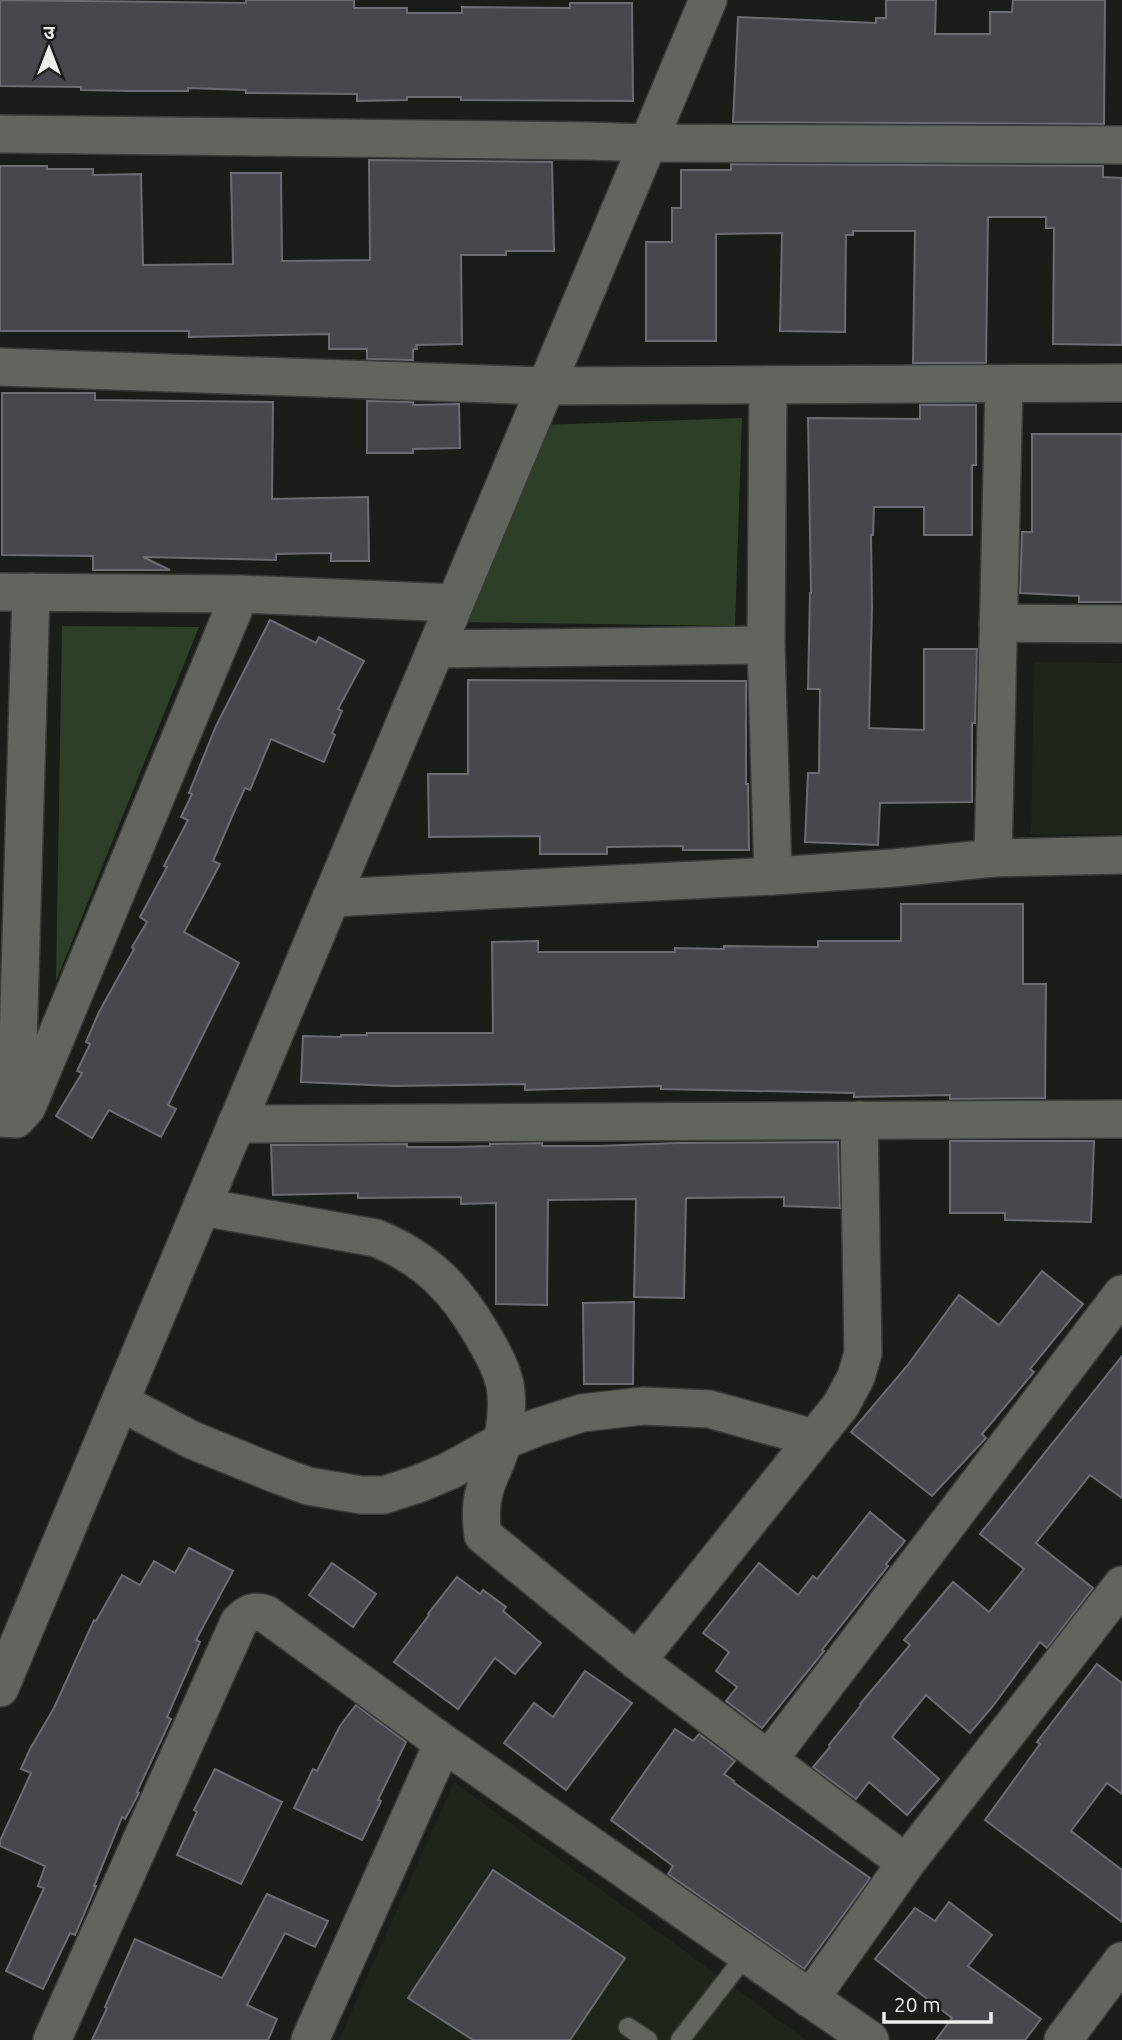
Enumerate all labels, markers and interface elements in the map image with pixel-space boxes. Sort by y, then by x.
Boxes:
north arrow [14,14,84,84]
text: उ [43,21,55,43]
scale bar [884,1980,991,2024]
text: 20 m [894,1992,941,2016]

